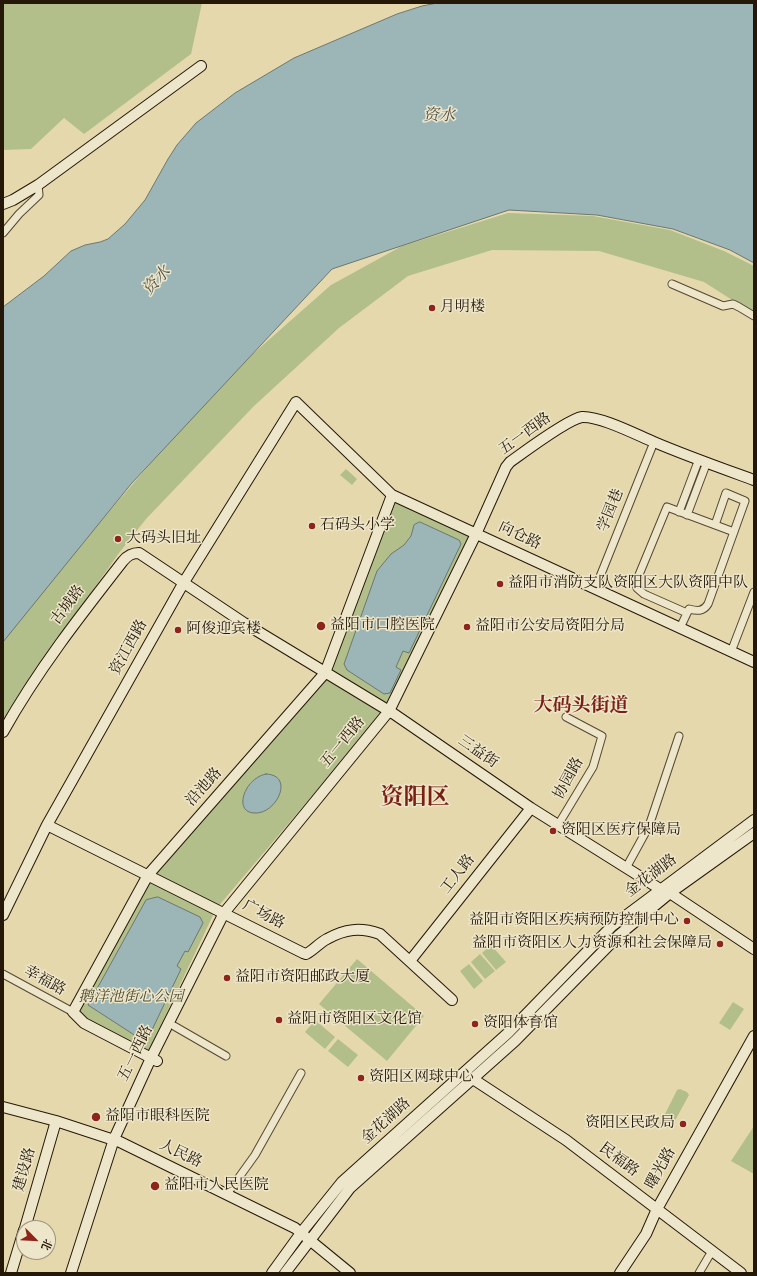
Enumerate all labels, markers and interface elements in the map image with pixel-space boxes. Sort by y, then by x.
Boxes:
water label: 资水 [423,107,455,127]
water label: 资水 [140,264,176,300]
place label: 月明楼 [440,299,485,317]
marker: 月明楼 [427,303,437,313]
street label: 五一西路 [496,410,556,460]
street label: 学园巷 [595,487,629,535]
place label: 石码头小学 [320,517,395,535]
street label: 向仓路 [495,519,543,555]
marker: 石码头小学 [307,521,317,531]
place label: 大码头旧址 [126,530,201,548]
marker: 大码头旧址 [113,534,123,544]
place label: 益阳市消防支队资阳区大队资阳中队 [508,575,748,593]
marker: 益阳市消防支队资阳区大队资阳中队 [495,579,505,589]
street label: 古城路 [48,583,90,629]
street label: 资江西路 [108,617,152,679]
place label: 益阳市口腔医院 [330,617,435,635]
place label: 益阳市公安局资阳分局 [475,618,625,636]
marker: 益阳市口腔医院 [315,620,327,632]
place label: 阿俊迎宾楼 [186,621,261,639]
marker: 益阳市公安局资阳分局 [462,622,472,632]
marker: 阿俊迎宾楼 [173,625,183,635]
district label: 大码头街道 [534,697,628,719]
street label: 五一西路 [318,714,370,772]
street label: 三益街 [453,733,501,773]
street label: 协园路 [551,755,589,803]
street label: 沿池路 [183,765,227,811]
district label: 资阳区 [381,786,449,814]
place label: 资阳区医疗保障局 [561,822,681,840]
marker: 资阳区医疗保障局 [548,826,558,836]
street label: 工人路 [438,852,480,898]
street label: 金花湖路 [623,852,681,902]
street label: 广场路 [239,898,287,934]
place label: 益阳市资阳区疾病预防控制中心 [469,912,679,930]
marker: 益阳市资阳区疾病预防控制中心 [682,916,692,926]
place label: 益阳市资阳区人力资源和社会保障局 [472,935,712,953]
marker: 益阳市资阳区人力资源和社会保障局 [715,939,725,949]
street label: 幸福路 [20,963,68,1001]
place label: 益阳市资阳邮政大厦 [235,969,370,987]
marker: 益阳市资阳邮政大厦 [222,973,232,983]
park label: 鹅洋池街心公园 [79,989,183,1007]
place label: 益阳市资阳区文化馆 [287,1011,422,1029]
marker: 益阳市资阳区文化馆 [274,1015,284,1025]
place label: 资阳体育馆 [483,1015,558,1033]
marker: 资阳体育馆 [470,1019,480,1029]
street label: 五一西路 [116,1023,158,1085]
place label: 资阳区网球中心 [369,1069,474,1087]
marker: 资阳区网球中心 [356,1073,366,1083]
street label: 金花湖路 [359,1095,415,1149]
place label: 益阳市眼科医院 [105,1108,210,1126]
marker: 益阳市眼科医院 [90,1111,102,1123]
place label: 资阳区民政局 [585,1115,675,1133]
marker: 资阳区民政局 [678,1119,688,1129]
street label: 人民路 [156,1137,204,1173]
street label: 民福路 [595,1140,641,1182]
street label: 曙光路 [643,1145,681,1193]
street label: 建设路 [11,1146,41,1194]
place label: 益阳市人民医院 [164,1177,269,1195]
marker: 益阳市人民医院 [149,1180,161,1192]
north arrow [16,1220,56,1260]
text: 北 [37,1236,56,1253]

